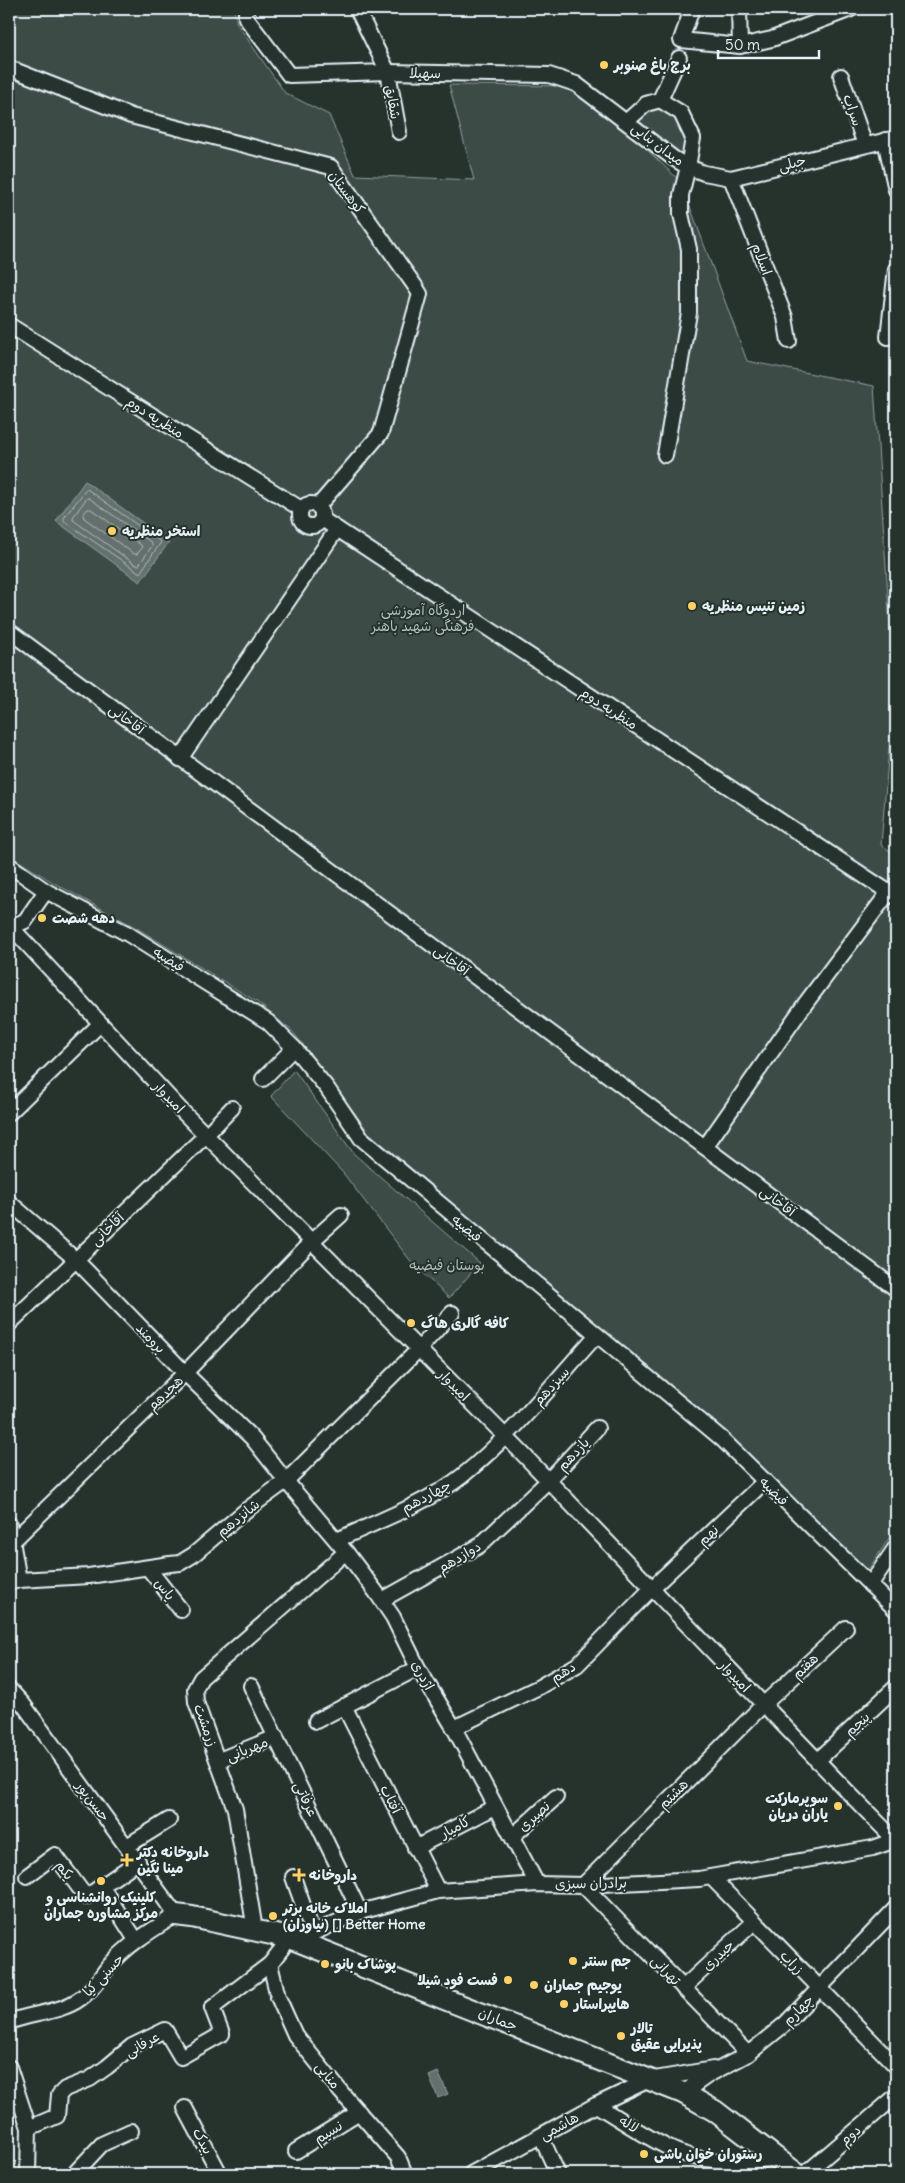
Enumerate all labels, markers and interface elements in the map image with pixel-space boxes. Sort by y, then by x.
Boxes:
scale bar [718,28,819,60]
text: 50 m [725,35,760,54]
place label: برج باغ صنوبر [612,56,691,75]
marker: برج باغ صنوبر [598,59,610,71]
street label: سهیلا [409,64,441,82]
street label: شقایق [381,83,405,121]
street label: سراب [839,92,867,128]
street label: میدان بنایی [628,118,688,170]
street label: جبلی [776,151,808,175]
street label: کوهستان [325,167,369,217]
street label: اسلام [746,240,776,278]
street label: منظریه دوم [122,392,187,444]
place label: استخر منظریه [122,522,201,540]
marker: استخر منظریه [106,525,118,537]
place label: زمین تنیس منظریه [702,597,805,615]
marker: زمین تنیس منظریه [686,600,698,612]
park label: اردوگاه آموزشی فرهنگی شهید باهنر [371,601,474,635]
street label: منظریه دوم [576,683,641,735]
street label: آقاخانی [105,700,149,739]
place label: دهه شصت [52,909,115,927]
marker: دهه شصت [36,912,48,924]
street label: آقاخانی [430,941,474,980]
street label: فیضیه [150,942,188,976]
street label: امیدوار [149,1076,189,1117]
street label: آقاخانی [756,1182,800,1221]
street label: آقاخانی [86,1208,128,1249]
street label: فیضیه [448,1210,486,1246]
park label: بوستان فیضیه [409,1256,485,1274]
place label: کافه گالری هاگ [421,1314,510,1332]
marker: کافه گالری هاگ [405,1317,417,1329]
street label: برومند [132,1319,170,1358]
street label: سیزدهم [529,1363,575,1411]
street label: امیدوار [433,1364,474,1405]
street label: هجدهم [143,1371,188,1416]
street label: یازدهم [553,1433,595,1476]
street label: فیضیه [756,1473,792,1509]
street label: چهاردهم [398,1476,455,1518]
street label: شانزدهم [213,1495,264,1542]
street label: نهم [694,1521,724,1551]
street label: دوازدهم [434,1537,485,1579]
street label: یاس [151,1574,179,1604]
street label: هفتم [788,1649,823,1684]
street label: امیدوار [715,1655,755,1696]
street label: اژدری [407,1657,439,1693]
street label: دهم [547,1657,580,1688]
street label: زرمشت [190,1701,222,1749]
street label: پنجم [841,1708,875,1742]
street label: مهربانی [223,1733,271,1765]
street label: هشتم [654,1775,693,1814]
street label: حسن‌پور [71,1776,114,1825]
street label: عرفاتی [290,1778,322,1820]
street label: آفتاب [376,1782,406,1817]
place label: سوپرمارکت یاران دریان [765,1789,828,1823]
street label: نصیری [514,1797,554,1835]
marker: سوپرمارکت یاران دریان [832,1800,844,1812]
street label: کامیار [436,1812,473,1843]
place label: داروخانه دکتر مینا نگین [135,1843,209,1877]
marker: داروخانه دکتر مینا نگین [121,1854,133,1866]
street label: یکم [50,1857,78,1885]
place label: داروخانه [309,1866,357,1885]
marker: داروخانه [293,1869,305,1881]
street label: برادران سبزی [555,1873,627,1893]
marker: کلینیک روانشناسی و مرکز مشاوره جماران [95,1875,107,1887]
place label: کلینیک روانشناسی و مرکز مشاوره جماران [44,1888,158,1922]
place label: املاک خانه برتر (نیاوران) [] Better Home [281,1899,426,1934]
marker: املاک خانه برتر (نیاوران) [] Better Home [267,1910,279,1922]
street label: حیدری [698,1936,738,1974]
street label: زراب [776,1946,808,1978]
street label: حسنی کیا [79,1950,127,2000]
street label: تهرانی [647,1951,685,1990]
place label: جم سنتر [581,1952,631,1972]
place label: پوشاک بانو [334,1955,396,1974]
marker: جم سنتر [567,1955,579,1967]
marker: پوشاک بانو [319,1958,331,1970]
place label: فست فود شیلا [417,1971,498,1990]
marker: فست فود شیلا [502,1974,514,1986]
place label: یوجیم جماران [544,1976,622,1996]
marker: یوجیم جماران [528,1979,540,1991]
street label: چهارم [779,1991,819,2031]
place label: هایپراستار [572,1995,629,2013]
marker: هایپراستار [558,1998,570,2010]
street label: جماران [476,2003,520,2035]
place label: تالار پذیرایی عقیق [629,2019,702,2053]
street label: عرفانی [122,2027,162,2061]
marker: تالار پذیرایی عقیق [615,2030,627,2042]
street label: منایی [312,2058,344,2092]
street label: هاشمی [536,2108,582,2144]
street label: لاله [616,2111,642,2137]
street label: نسیم [310,2116,347,2149]
street label: دوم [836,2121,866,2151]
street label: بیدک [189,2125,217,2157]
place label: رستوران خوان باشی [654,2145,762,2164]
marker: رستوران خوان باشی [638,2148,650,2160]

